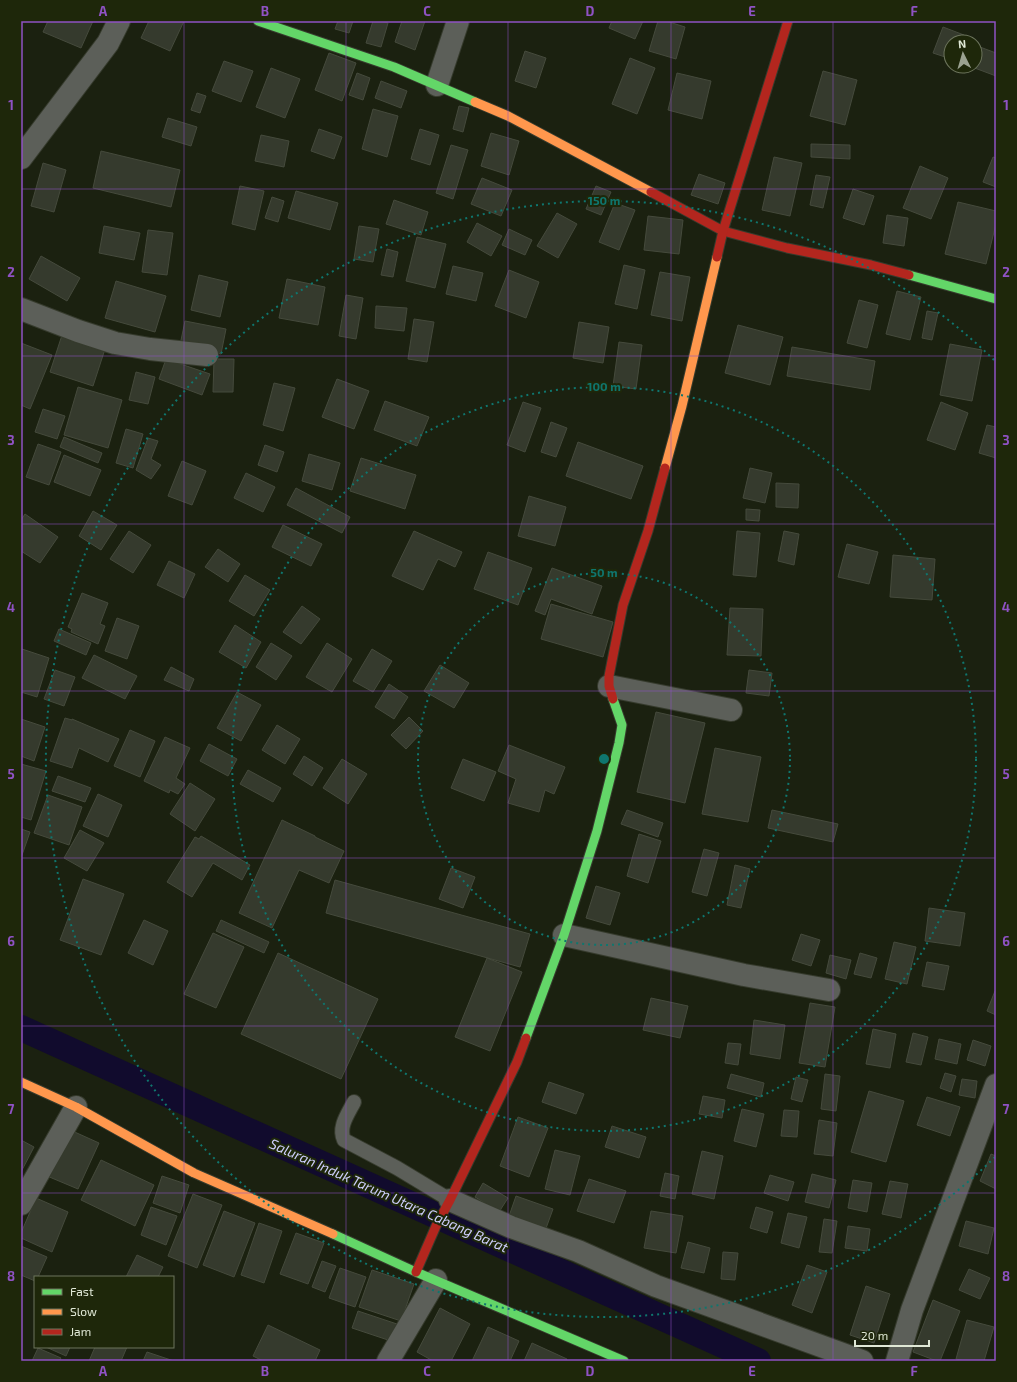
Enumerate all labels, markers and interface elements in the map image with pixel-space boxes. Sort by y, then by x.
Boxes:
text: A [99,3,108,19]
text: B [261,3,269,19]
text: C [423,3,431,19]
text: D [586,3,595,19]
text: E [748,3,756,19]
text: F [910,3,918,19]
north arrow [943,34,983,74]
text: N [958,37,967,50]
text: 1 [8,97,14,113]
text: 1 [1003,97,1009,113]
text: 150 m [588,193,620,207]
text: 2 [7,264,15,280]
text: 2 [1002,264,1010,280]
text: 100 m [587,379,621,393]
text: 3 [7,432,15,448]
text: 3 [1002,432,1010,448]
text: 50 m [590,565,618,579]
text: 4 [7,599,15,615]
text: 4 [1002,599,1010,615]
centre of rings [597,752,611,766]
text: 5 [7,766,15,782]
text: 5 [1002,766,1010,782]
text: 6 [7,933,15,949]
text: 6 [1002,933,1010,949]
text: 7 [8,1101,15,1117]
text: 7 [1003,1101,1010,1117]
water label: Saluran Induk Tarum Utara Cabang Barat [267,1134,512,1256]
text: 8 [7,1268,15,1284]
text: 8 [1002,1268,1010,1284]
legend [34,1276,174,1348]
text: Fast [70,1284,94,1298]
text: Slow [70,1304,97,1318]
scale bar [855,1322,929,1348]
text: Jam [70,1324,91,1338]
text: 20 m [861,1328,888,1342]
text: A [99,1363,108,1379]
text: B [261,1363,269,1379]
text: C [423,1363,431,1379]
text: D [586,1363,595,1379]
text: E [748,1363,756,1379]
text: F [910,1363,918,1379]

